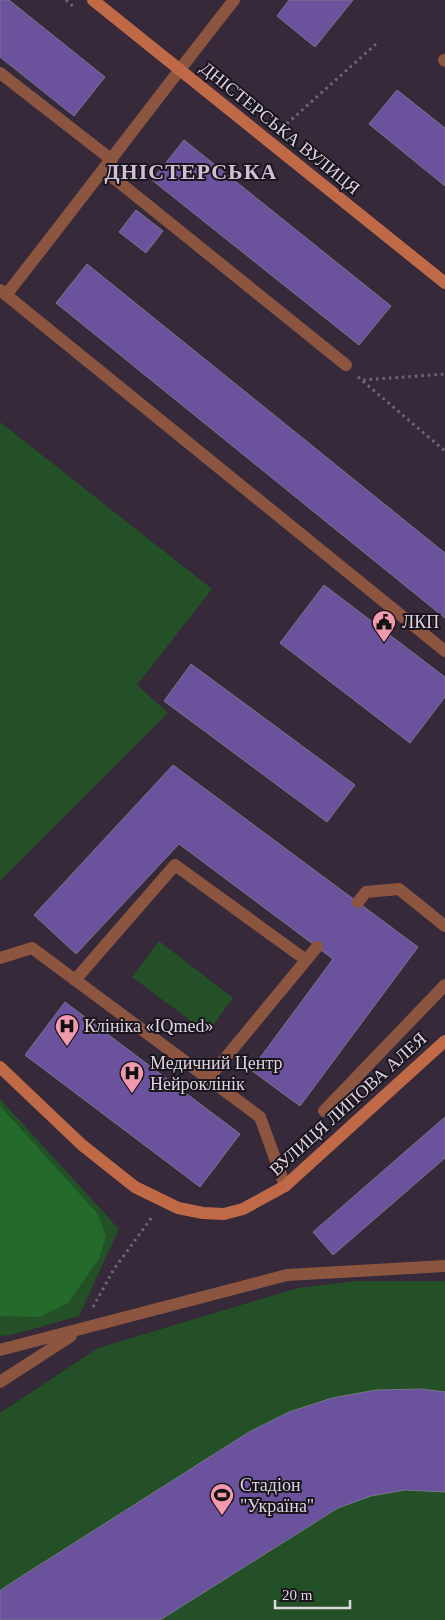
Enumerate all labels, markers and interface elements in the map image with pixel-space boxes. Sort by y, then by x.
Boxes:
street label: ДНІСТЕРСЬКА ВУЛИЦЯ [196,58,364,198]
district label: ДНІСТЕРСЬКА [104,159,278,184]
public building icon: ЛКП [371,609,397,643]
place label: ЛКП [402,612,439,632]
hospital icon: Клініка «IQmed» [54,1013,80,1047]
place label: Клініка «IQmed» [84,1016,214,1036]
street label: ВУЛИЦЯ ЛИПОВА АЛЕЯ [266,1028,430,1180]
place label: Медичний Центр Нейроклінік [150,1053,282,1094]
hospital icon: Медичний Центр Нейроклінік [119,1060,145,1094]
place label: Стадіон "Україна" [240,1475,314,1516]
sports icon: Стадіон "Україна" [209,1482,235,1516]
scale bar [275,1578,350,1610]
text: 20 m [282,1587,313,1603]

